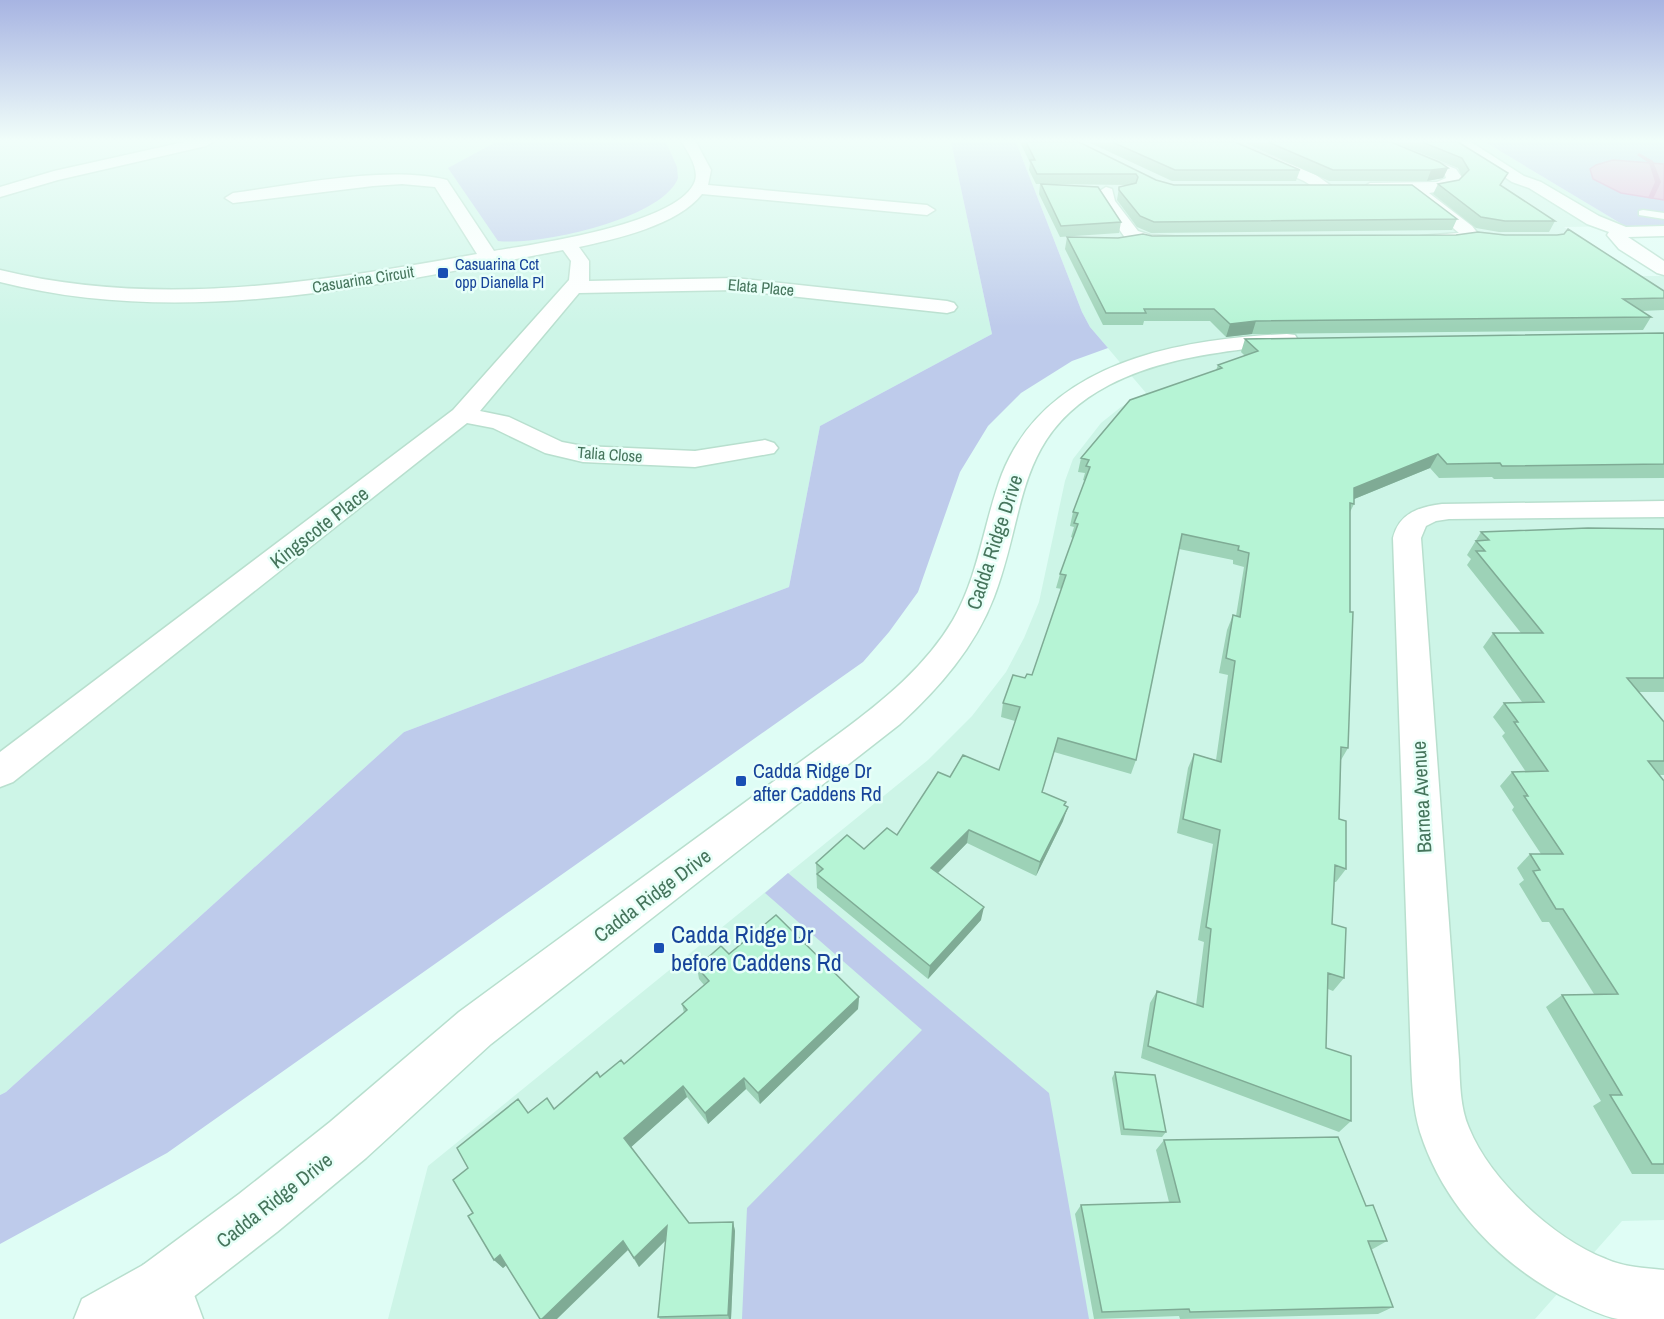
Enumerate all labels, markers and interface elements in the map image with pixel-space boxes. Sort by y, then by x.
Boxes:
place label: Casuarina Cct opp Dianella Pl [455,253,544,293]
street label: Casuarina Circuit [310,260,416,298]
marker: Casuarina Cct opp Dianella Pl [436,266,450,280]
street label: Elata Place [727,273,795,301]
street label: Talia Close [577,441,643,467]
street label: Cadda Ridge Drive [959,471,1029,613]
street label: Kingscote Place [264,480,374,574]
street label: Barnea Avenue [1405,740,1437,854]
place label: Cadda Ridge Dr after Caddens Rd [753,757,882,807]
marker: Cadda Ridge Dr after Caddens Rd [734,774,748,788]
street label: Cadda Ridge Drive [588,842,716,948]
place label: Cadda Ridge Dr before Caddens Rd [671,918,842,978]
marker: Cadda Ridge Dr before Caddens Rd [652,941,666,955]
street label: Cadda Ridge Drive [210,1146,338,1254]

